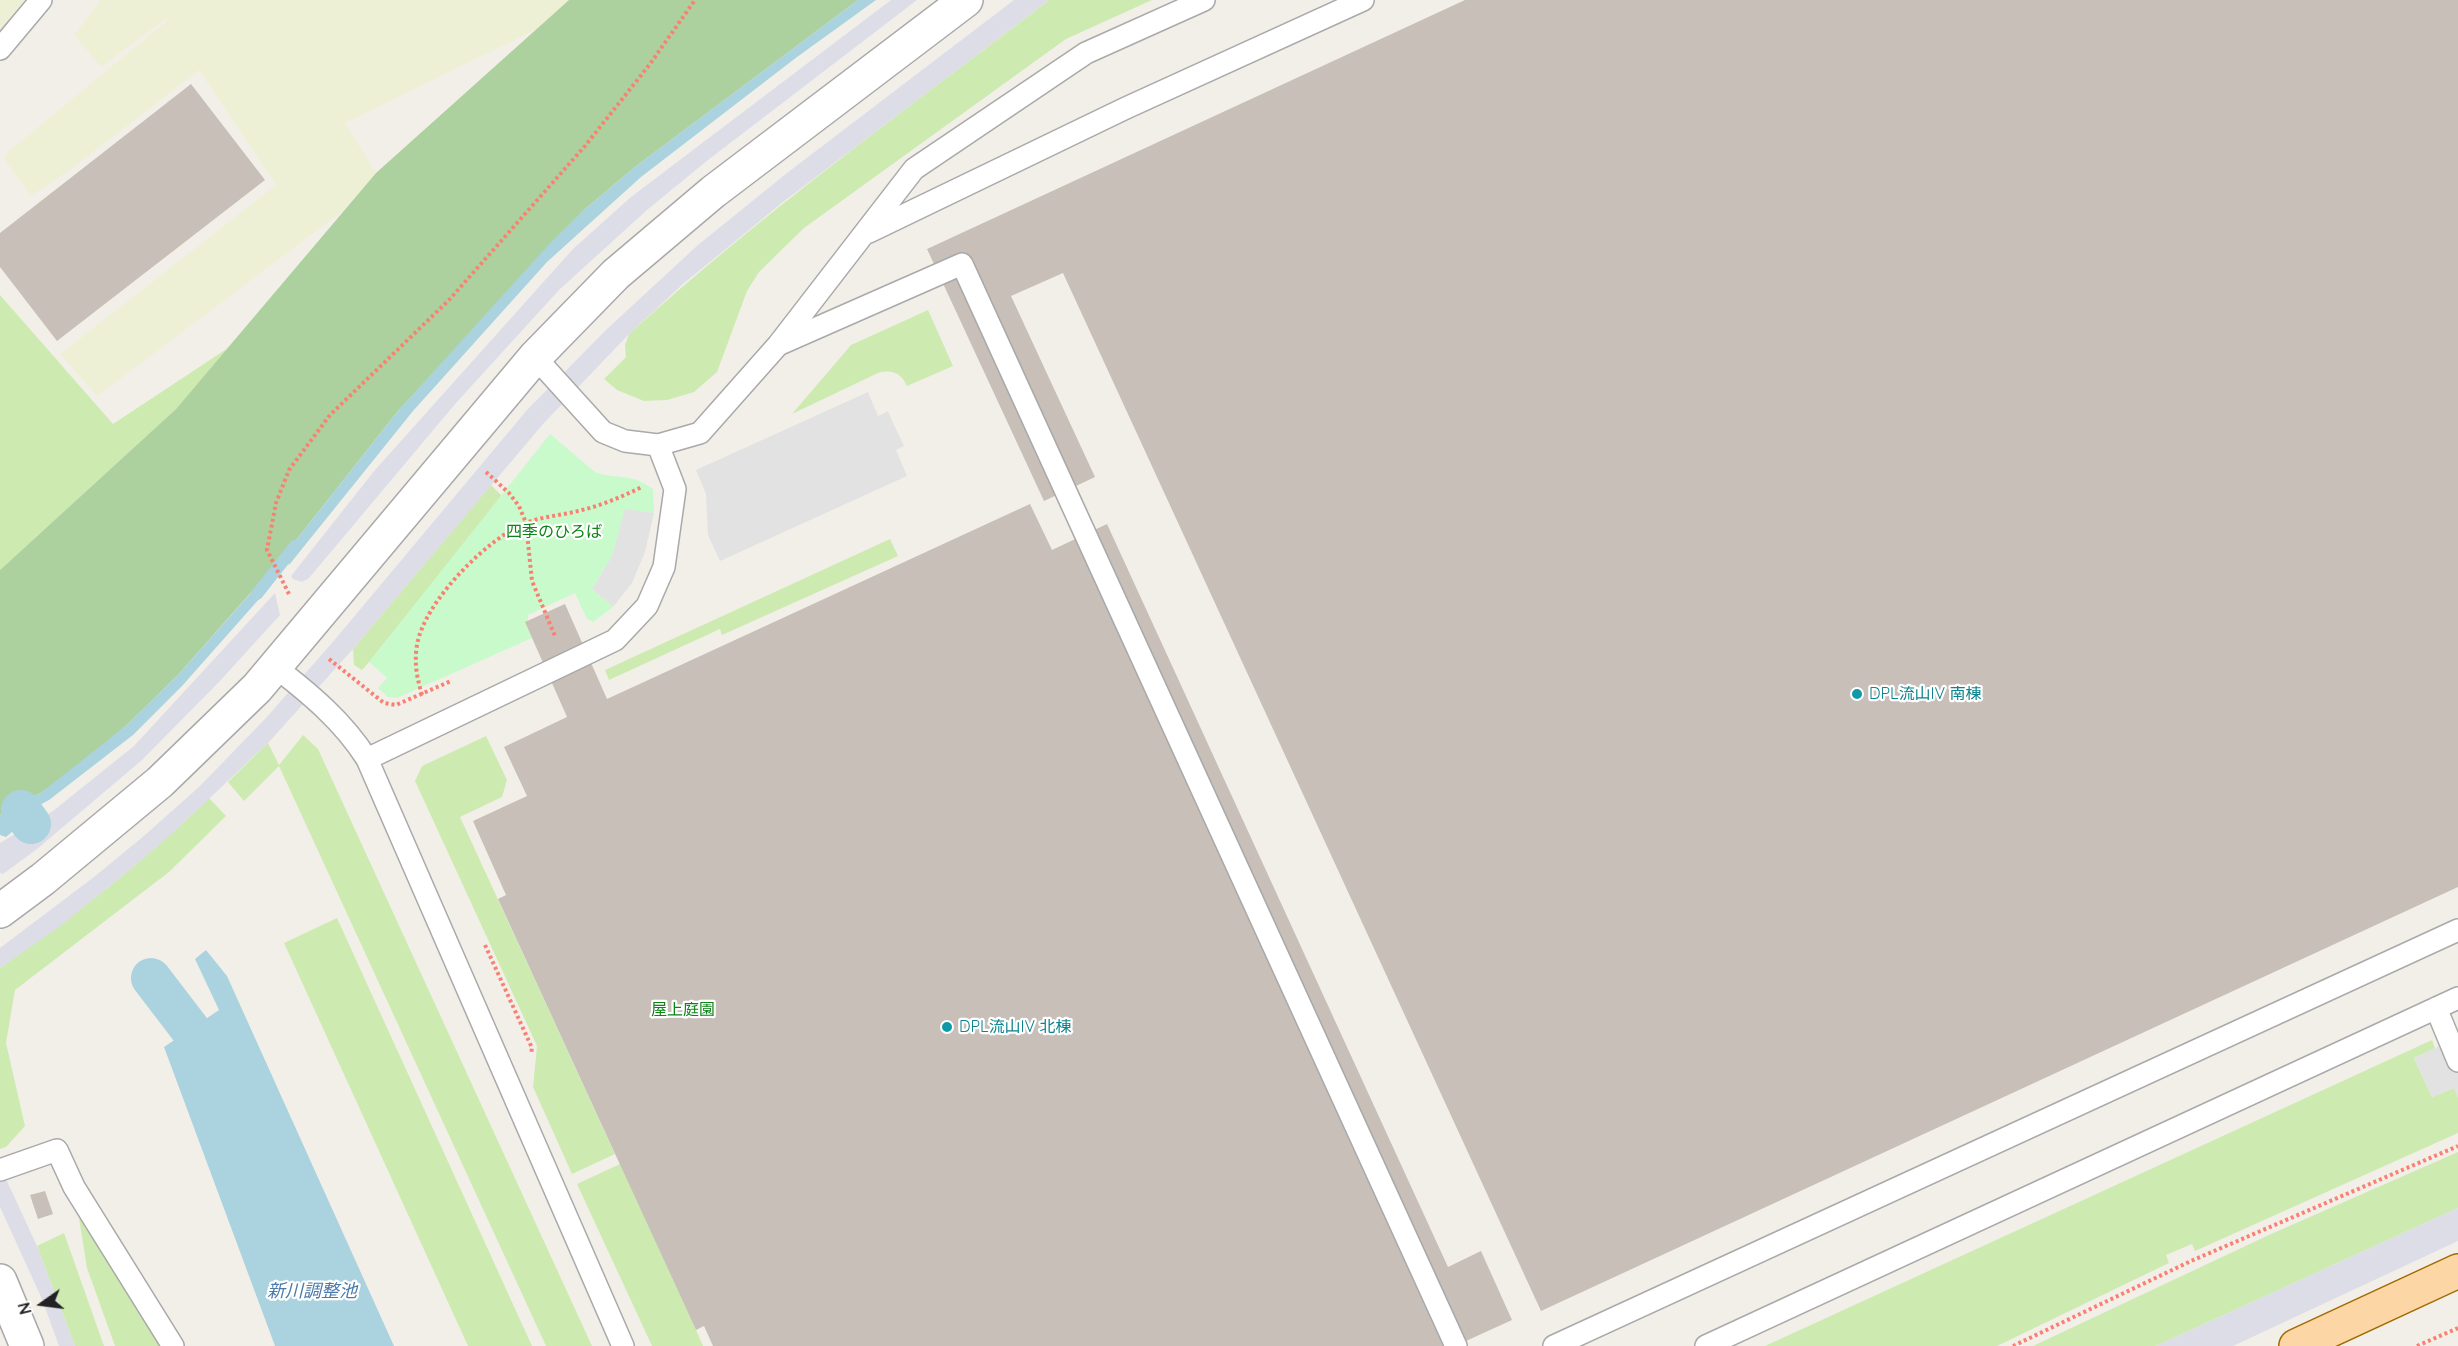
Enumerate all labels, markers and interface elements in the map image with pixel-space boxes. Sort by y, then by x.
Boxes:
park label: 四季のひろば [506,522,602,542]
place label: DPL流山IV 南棟 [1869,684,1982,704]
marker: DPL流山IV 南棟 [1850,687,1864,701]
park label: 屋上庭園 [651,1000,715,1020]
place label: DPL流山IV 北棟 [959,1017,1072,1037]
marker: DPL流山IV 北棟 [940,1020,954,1034]
north arrow [12,1274,72,1334]
water label: 新川調整池 [267,1281,357,1303]
text: N [13,1300,36,1316]

